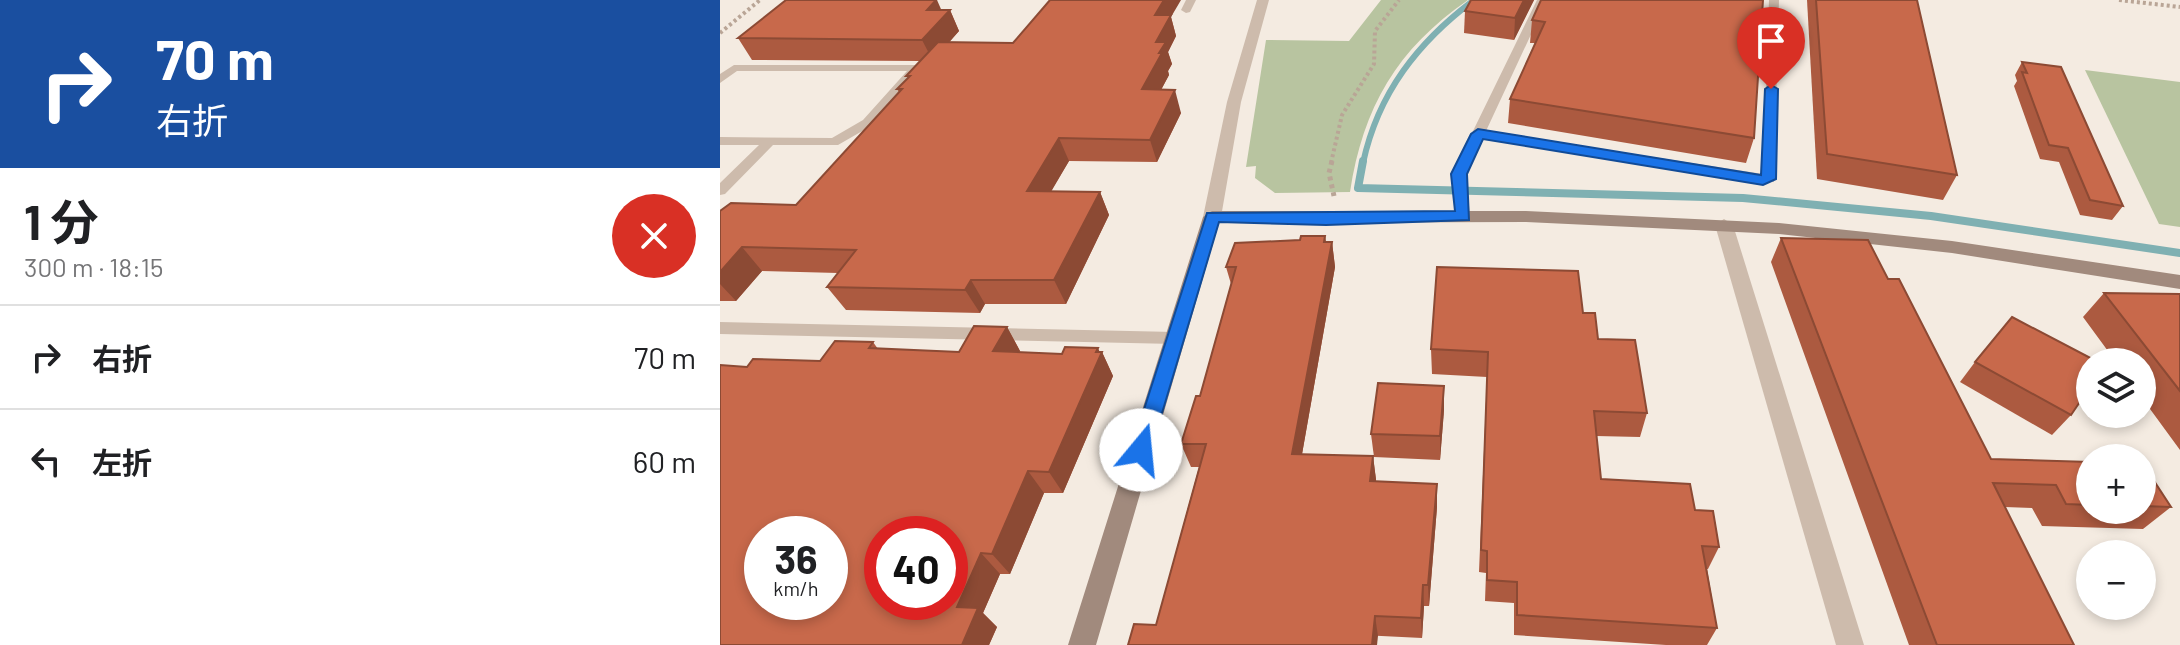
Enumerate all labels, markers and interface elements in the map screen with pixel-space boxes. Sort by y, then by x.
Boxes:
pin [1737,7,1805,89]
icon: arrive [1749,19,1793,63]
text: 70 m [156,24,274,91]
icon: right [24,32,128,136]
text: 右折 [156,98,228,141]
text: 1 分 [24,192,99,250]
button: close [612,194,696,278]
text: 300 m · 18:15 [24,251,163,282]
icon: right [24,335,68,379]
text: 70 m [634,339,696,375]
text: 右折 [92,340,152,376]
map controls [2076,348,2156,620]
button: layers [2076,348,2156,428]
position arrow [1099,408,1183,492]
icon: left [24,439,68,483]
text: 60 m [633,443,696,479]
text: 左折 [92,444,152,480]
button: + [2076,444,2156,524]
speed limit sign: 40 [864,516,968,620]
text: 36 [774,534,818,582]
button: − [2076,540,2156,620]
text: km/h [773,576,819,600]

